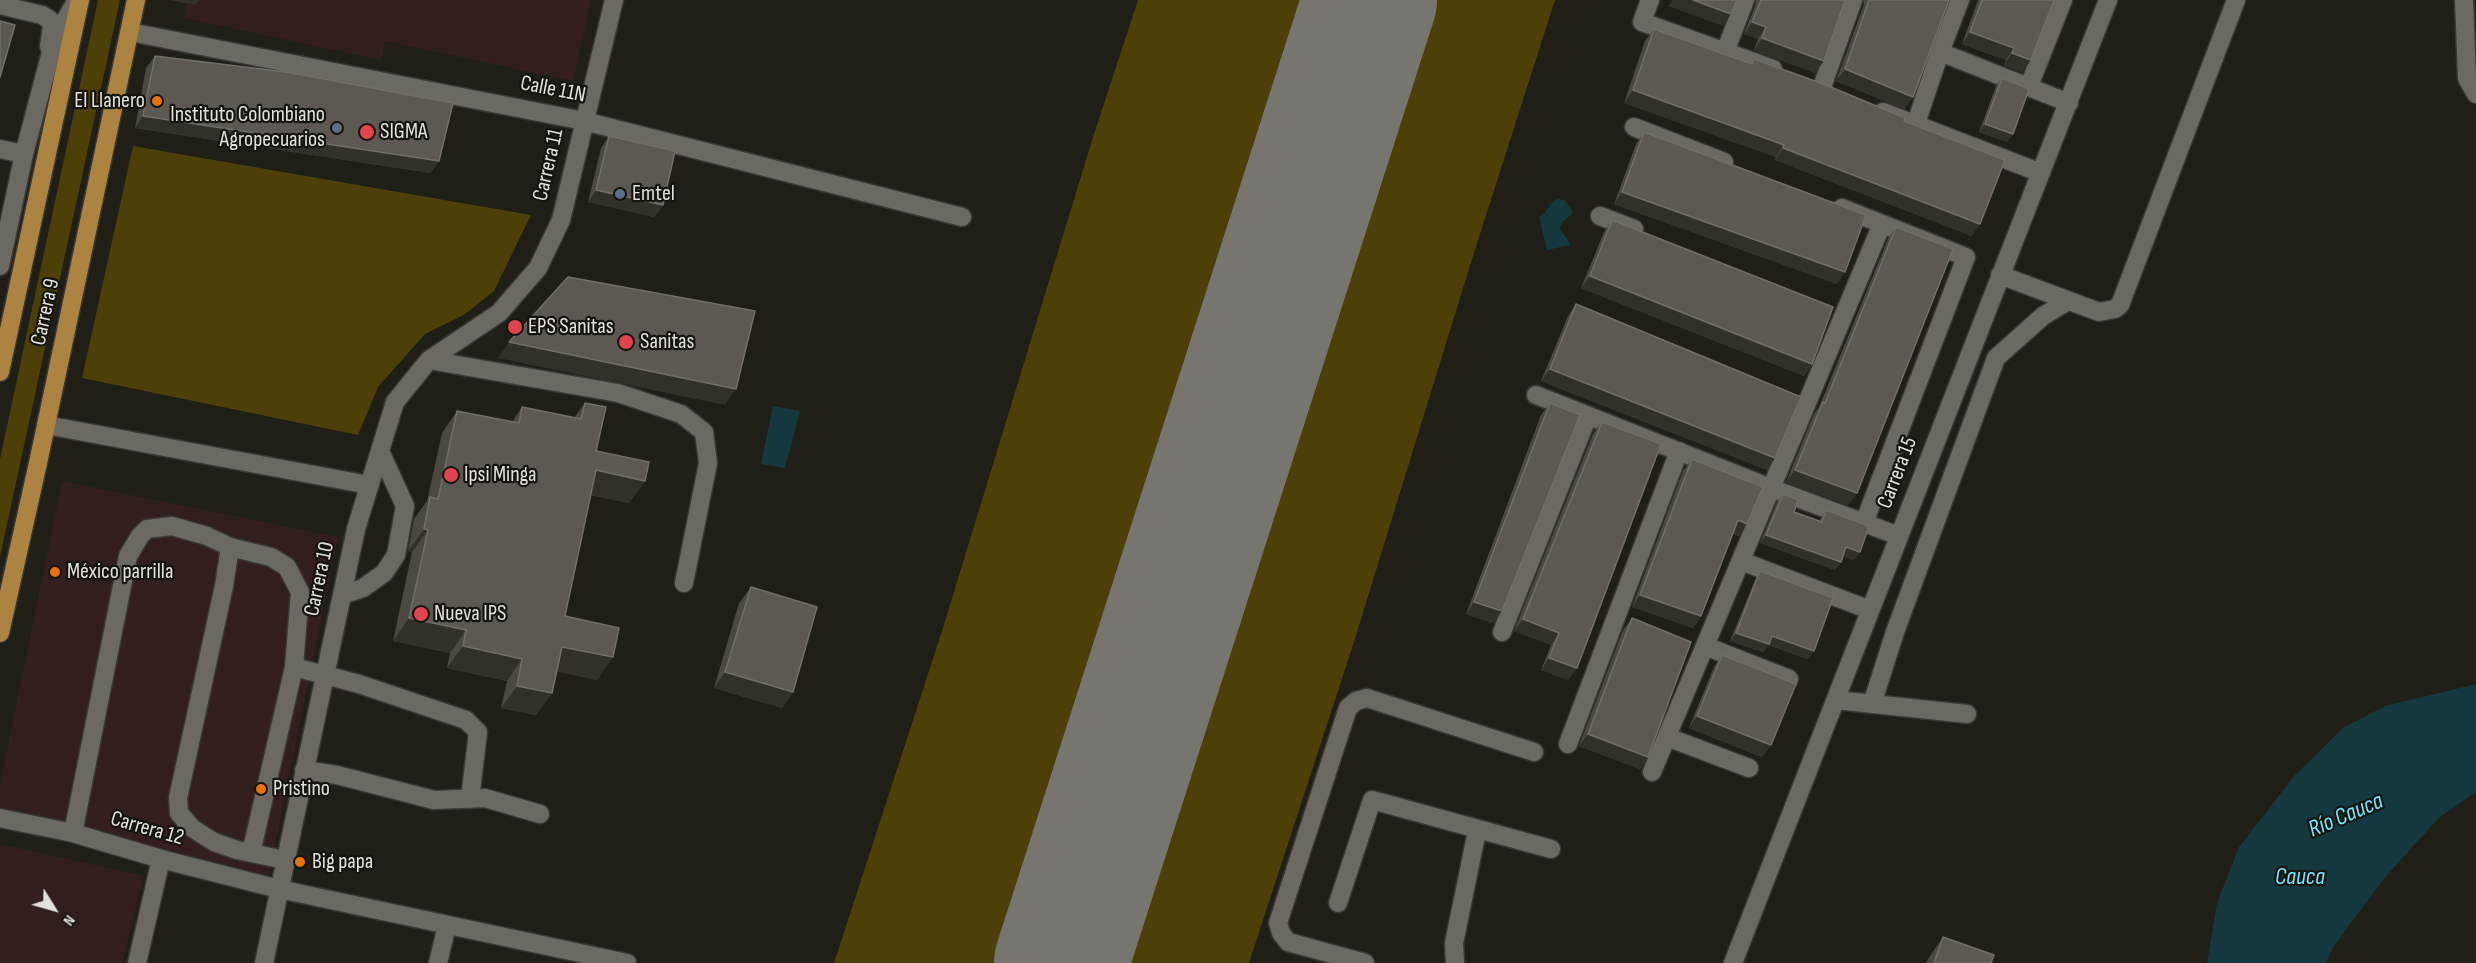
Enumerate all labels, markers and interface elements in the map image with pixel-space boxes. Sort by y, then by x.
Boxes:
street label: Calle 11N [518,71,588,109]
place label: El Llanero [74,88,145,114]
marker: El Llanero [150,94,164,108]
place label: Instituto Colombiano Agropecuarios [170,102,325,154]
place label: SIGMA [380,119,427,145]
marker: Instituto Colombiano Agropecuarios [330,121,344,135]
marker: SIGMA [358,123,376,141]
street label: Carrera 11 [528,126,570,204]
place label: Emtel [632,181,675,207]
marker: Emtel [613,187,627,201]
street label: Carrera 9 [26,276,66,348]
place label: EPS Sanitas [528,314,614,340]
marker: EPS Sanitas [506,318,524,336]
place label: Sanitas [640,329,694,355]
marker: Sanitas [617,333,635,351]
street label: Carrera 15 [1872,434,1924,512]
place label: Ipsi Minga [464,462,537,488]
marker: Ipsi Minga [442,466,460,484]
street label: Carrera 10 [299,539,341,619]
place label: México parrilla [67,559,173,585]
marker: México parrilla [48,565,62,579]
place label: Nueva IPS [434,601,506,627]
marker: Nueva IPS [412,605,430,623]
place label: Pristino [273,776,330,802]
marker: Pristino [254,782,268,796]
water label: Río Cauca [2304,787,2388,845]
street label: Carrera 12 [107,806,187,852]
place label: Big papa [312,849,373,875]
marker: Big papa [293,855,307,869]
water label: Cauca [2275,864,2325,892]
north arrow [24,879,84,939]
text: N [59,911,79,929]

